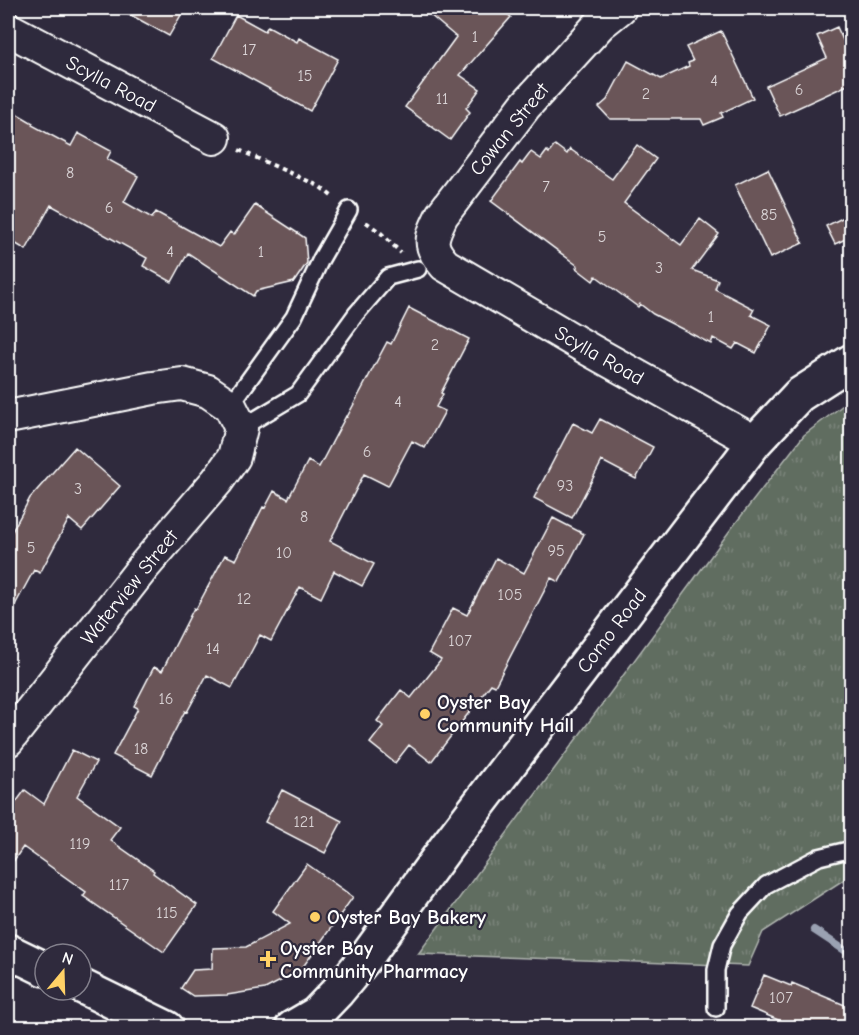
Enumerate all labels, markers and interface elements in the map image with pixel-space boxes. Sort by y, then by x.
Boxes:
house number: 1 [472,28,478,46]
house number: 17 [242,41,256,59]
street label: Scylla Road [62,51,160,117]
house number: 15 [297,67,313,85]
house number: 4 [710,72,718,90]
street label: Cowan Street [465,77,555,180]
house number: 6 [795,81,803,99]
house number: 2 [642,85,650,103]
house number: 11 [436,90,448,108]
house number: 8 [66,164,74,182]
house number: 7 [542,178,550,196]
house number: 6 [105,199,113,217]
house number: 85 [761,206,777,224]
house number: 5 [598,228,606,246]
house number: 4 [166,243,174,261]
house number: 1 [258,243,264,261]
house number: 3 [655,259,663,277]
house number: 1 [708,308,714,326]
street label: Scylla Road [551,321,648,390]
house number: 2 [431,336,439,354]
house number: 4 [394,393,402,411]
house number: 6 [363,443,371,461]
house number: 93 [557,477,573,495]
house number: 3 [74,480,82,498]
house number: 8 [300,508,308,526]
street label: Waterview Street [76,524,184,649]
house number: 5 [27,539,35,557]
house number: 95 [547,542,565,560]
house number: 10 [276,544,292,562]
street label: Como Road [572,584,651,678]
house number: 105 [498,586,522,604]
house number: 12 [237,590,251,608]
house number: 107 [448,632,472,650]
house number: 14 [206,640,220,658]
house number: 16 [158,690,174,708]
place label: Oyster Bay Community Hall [437,691,574,737]
marker: Oyster Bay Community Hall [418,707,432,721]
house number: 18 [134,740,148,758]
house number: 121 [293,813,315,831]
house number: 119 [69,835,91,853]
house number: 117 [109,876,130,894]
house number: 115 [156,904,178,922]
place label: Oyster Bay Bakery [327,906,487,929]
marker: Oyster Bay Bakery [308,910,322,924]
place label: Oyster Bay Community Pharmacy [280,937,468,983]
north arrow [33,942,93,1002]
text: N [60,949,75,969]
marker: Oyster Bay Community Pharmacy [261,952,275,966]
house number: 107 [769,989,793,1007]

